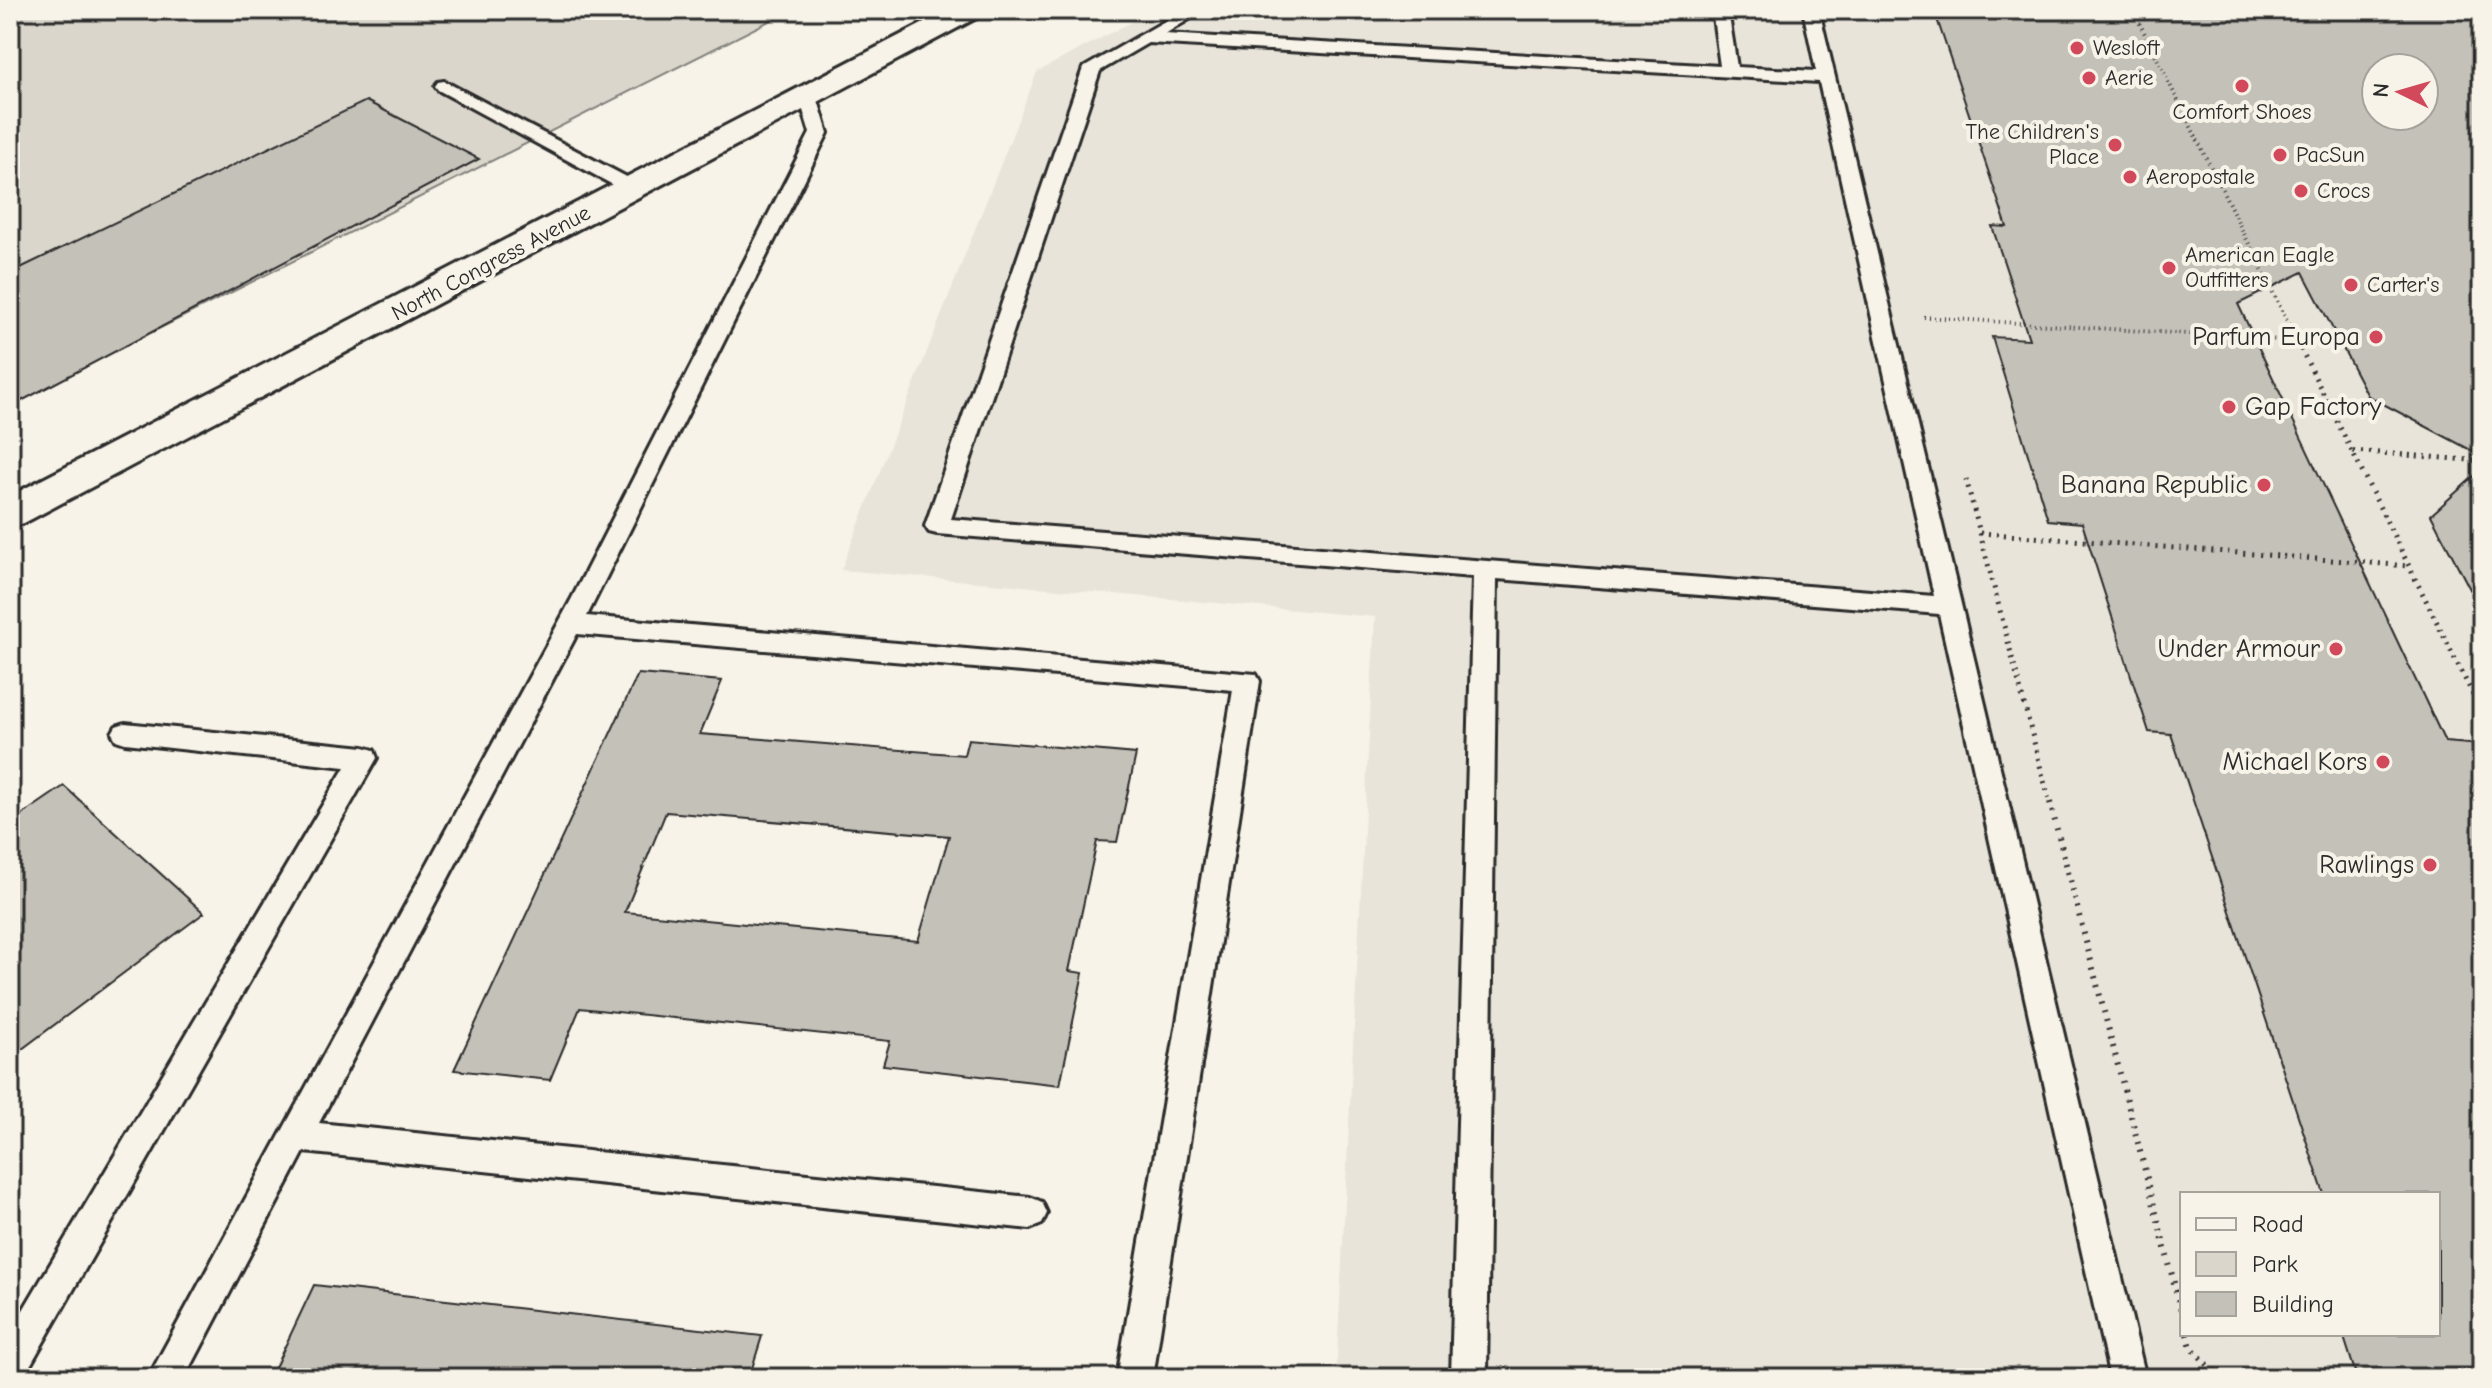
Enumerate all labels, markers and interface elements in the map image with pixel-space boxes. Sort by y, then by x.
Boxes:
place label: Wesloft [2093,35,2160,61]
marker: Wesloft [2068,39,2086,57]
north arrow [2360,52,2440,132]
place label: Aerie [2105,65,2154,91]
marker: Aerie [2080,69,2098,87]
marker: Comfort Shoes [2233,77,2251,95]
text: N [2367,82,2395,99]
place label: Comfort Shoes [2173,99,2311,125]
place label: The Children's Place [1966,119,2099,170]
marker: The Children's Place [2106,136,2124,154]
place label: PacSun [2296,142,2365,168]
marker: PacSun [2271,146,2289,164]
place label: Aeropostale [2146,164,2255,190]
marker: Aeropostale [2121,168,2139,186]
place label: Crocs [2317,178,2370,204]
marker: Crocs [2292,182,2310,200]
street label: North Congress Avenue [387,200,595,326]
place label: American Eagle Outfitters [2185,242,2334,293]
marker: American Eagle Outfitters [2160,259,2178,277]
place label: Carter's [2367,272,2439,298]
marker: Carter's [2342,276,2360,294]
place label: Parfum Europa [2192,322,2360,352]
marker: Parfum Europa [2367,328,2385,346]
place label: Gap Factory [2245,392,2382,422]
marker: Gap Factory [2220,398,2238,416]
place label: Banana Republic [2061,470,2248,500]
marker: Banana Republic [2255,476,2273,494]
place label: Under Armour [2158,634,2321,664]
marker: Under Armour [2327,640,2345,658]
place label: Michael Kors [2223,747,2367,777]
marker: Michael Kors [2374,753,2392,771]
place label: Rawlings [2319,850,2414,880]
marker: Rawlings [2421,856,2439,874]
legend [2180,1192,2440,1336]
text: Road [2252,1210,2304,1238]
text: Park [2252,1250,2298,1278]
text: Building [2252,1290,2334,1318]

